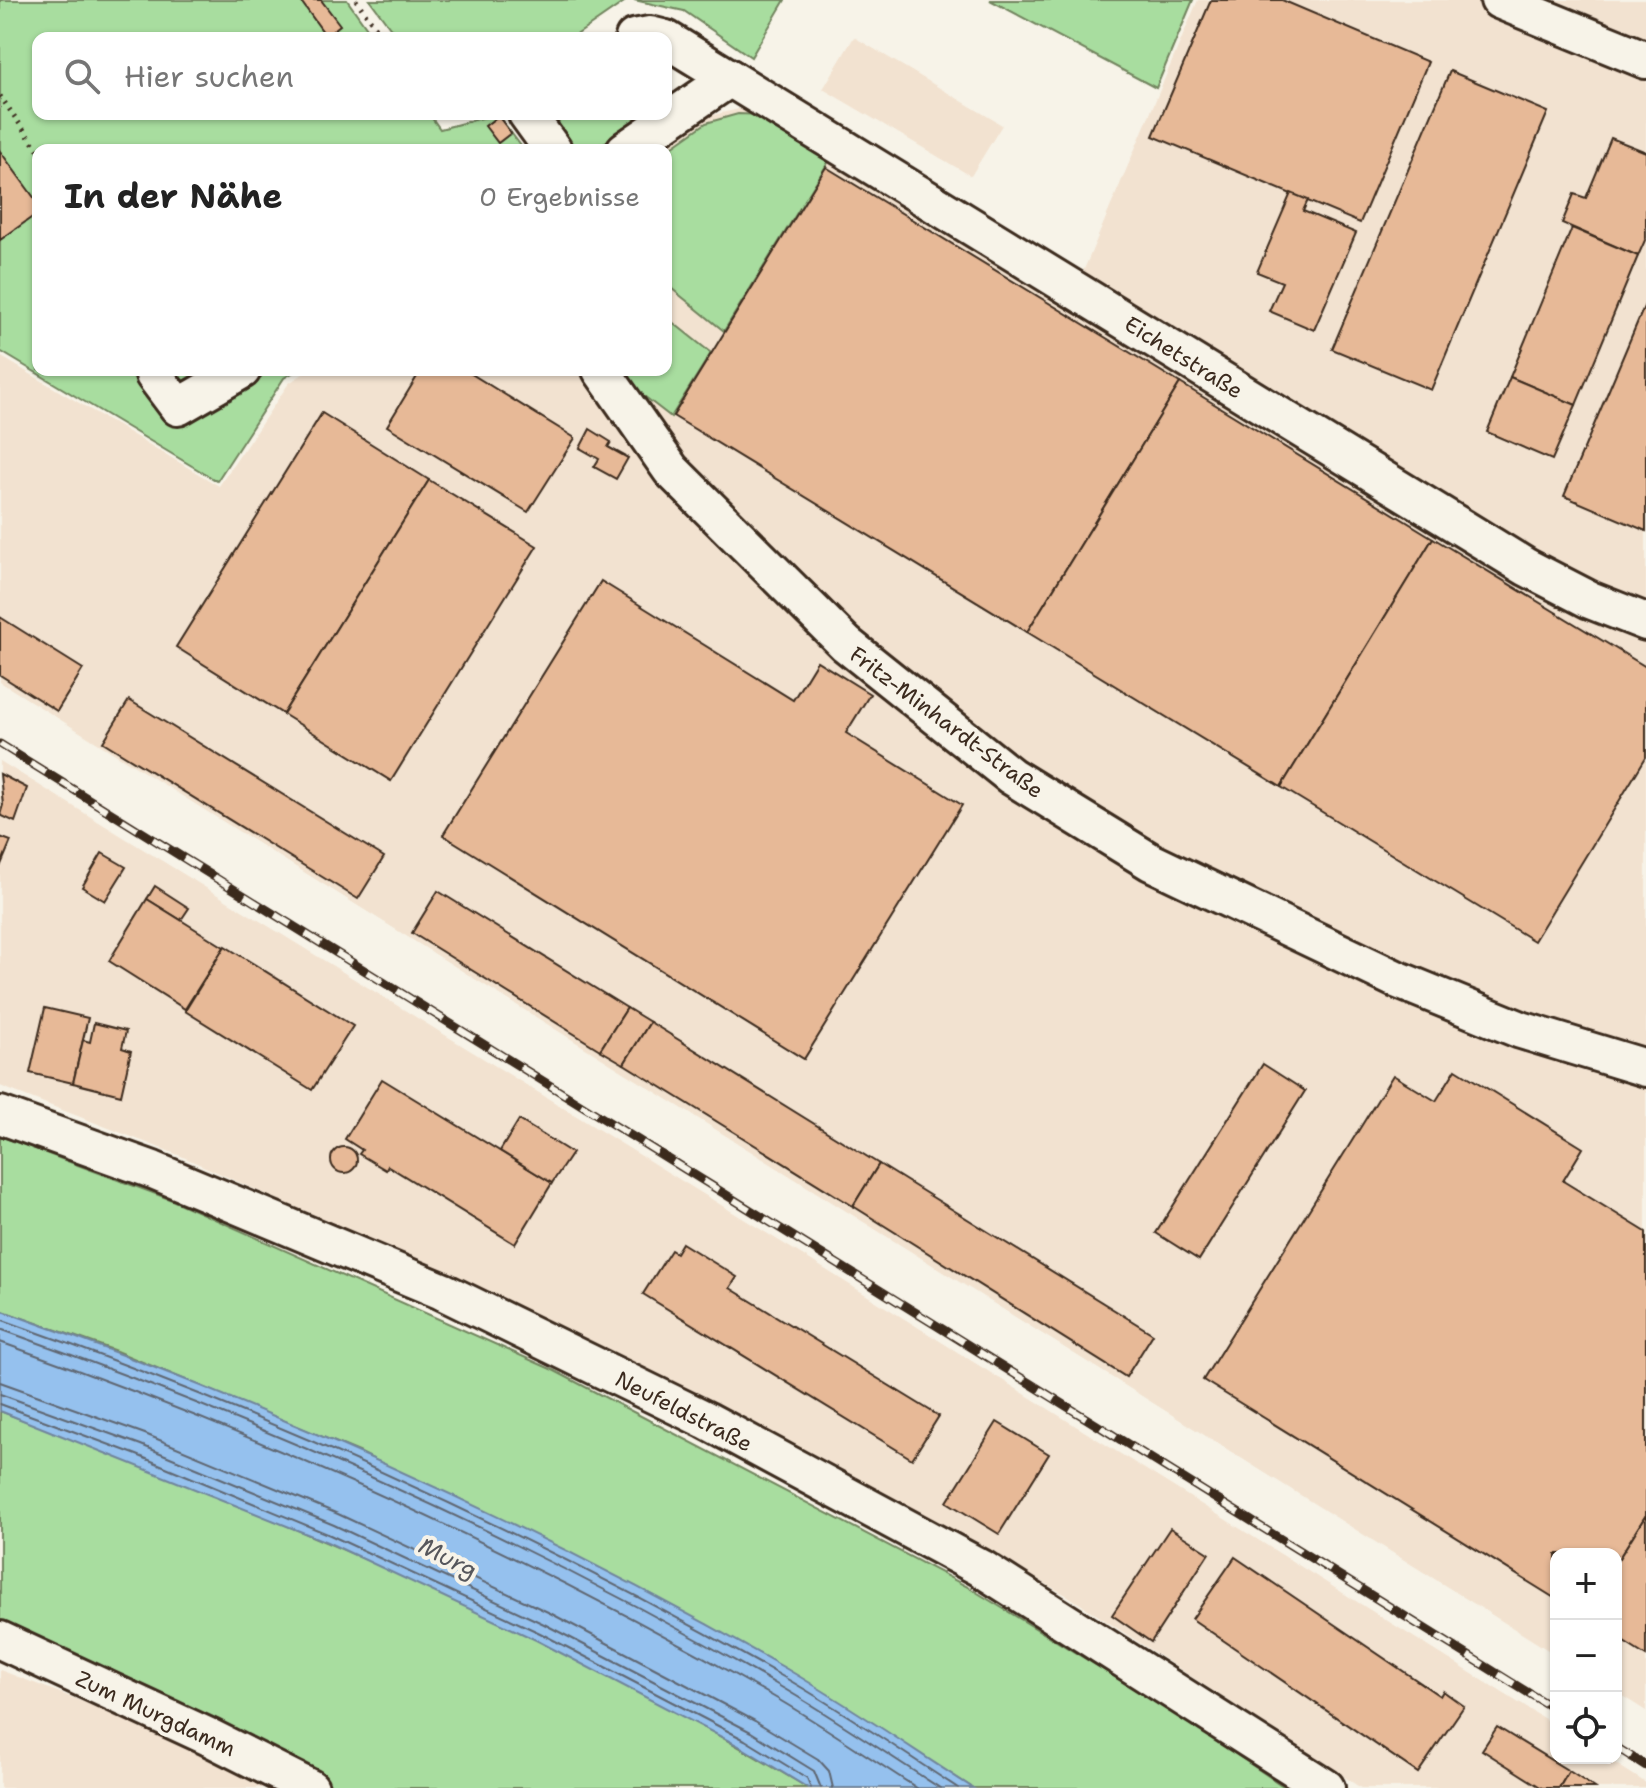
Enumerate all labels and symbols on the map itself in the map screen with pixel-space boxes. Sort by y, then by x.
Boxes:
street label: Eichetstraße [1119,309,1249,405]
street label: Fritz-Minhardt-Straße [844,640,1050,805]
street label: Neufeldstraße [610,1364,757,1458]
water label: Murg [413,1530,483,1586]
street label: Zum Murgdamm [71,1664,240,1763]

